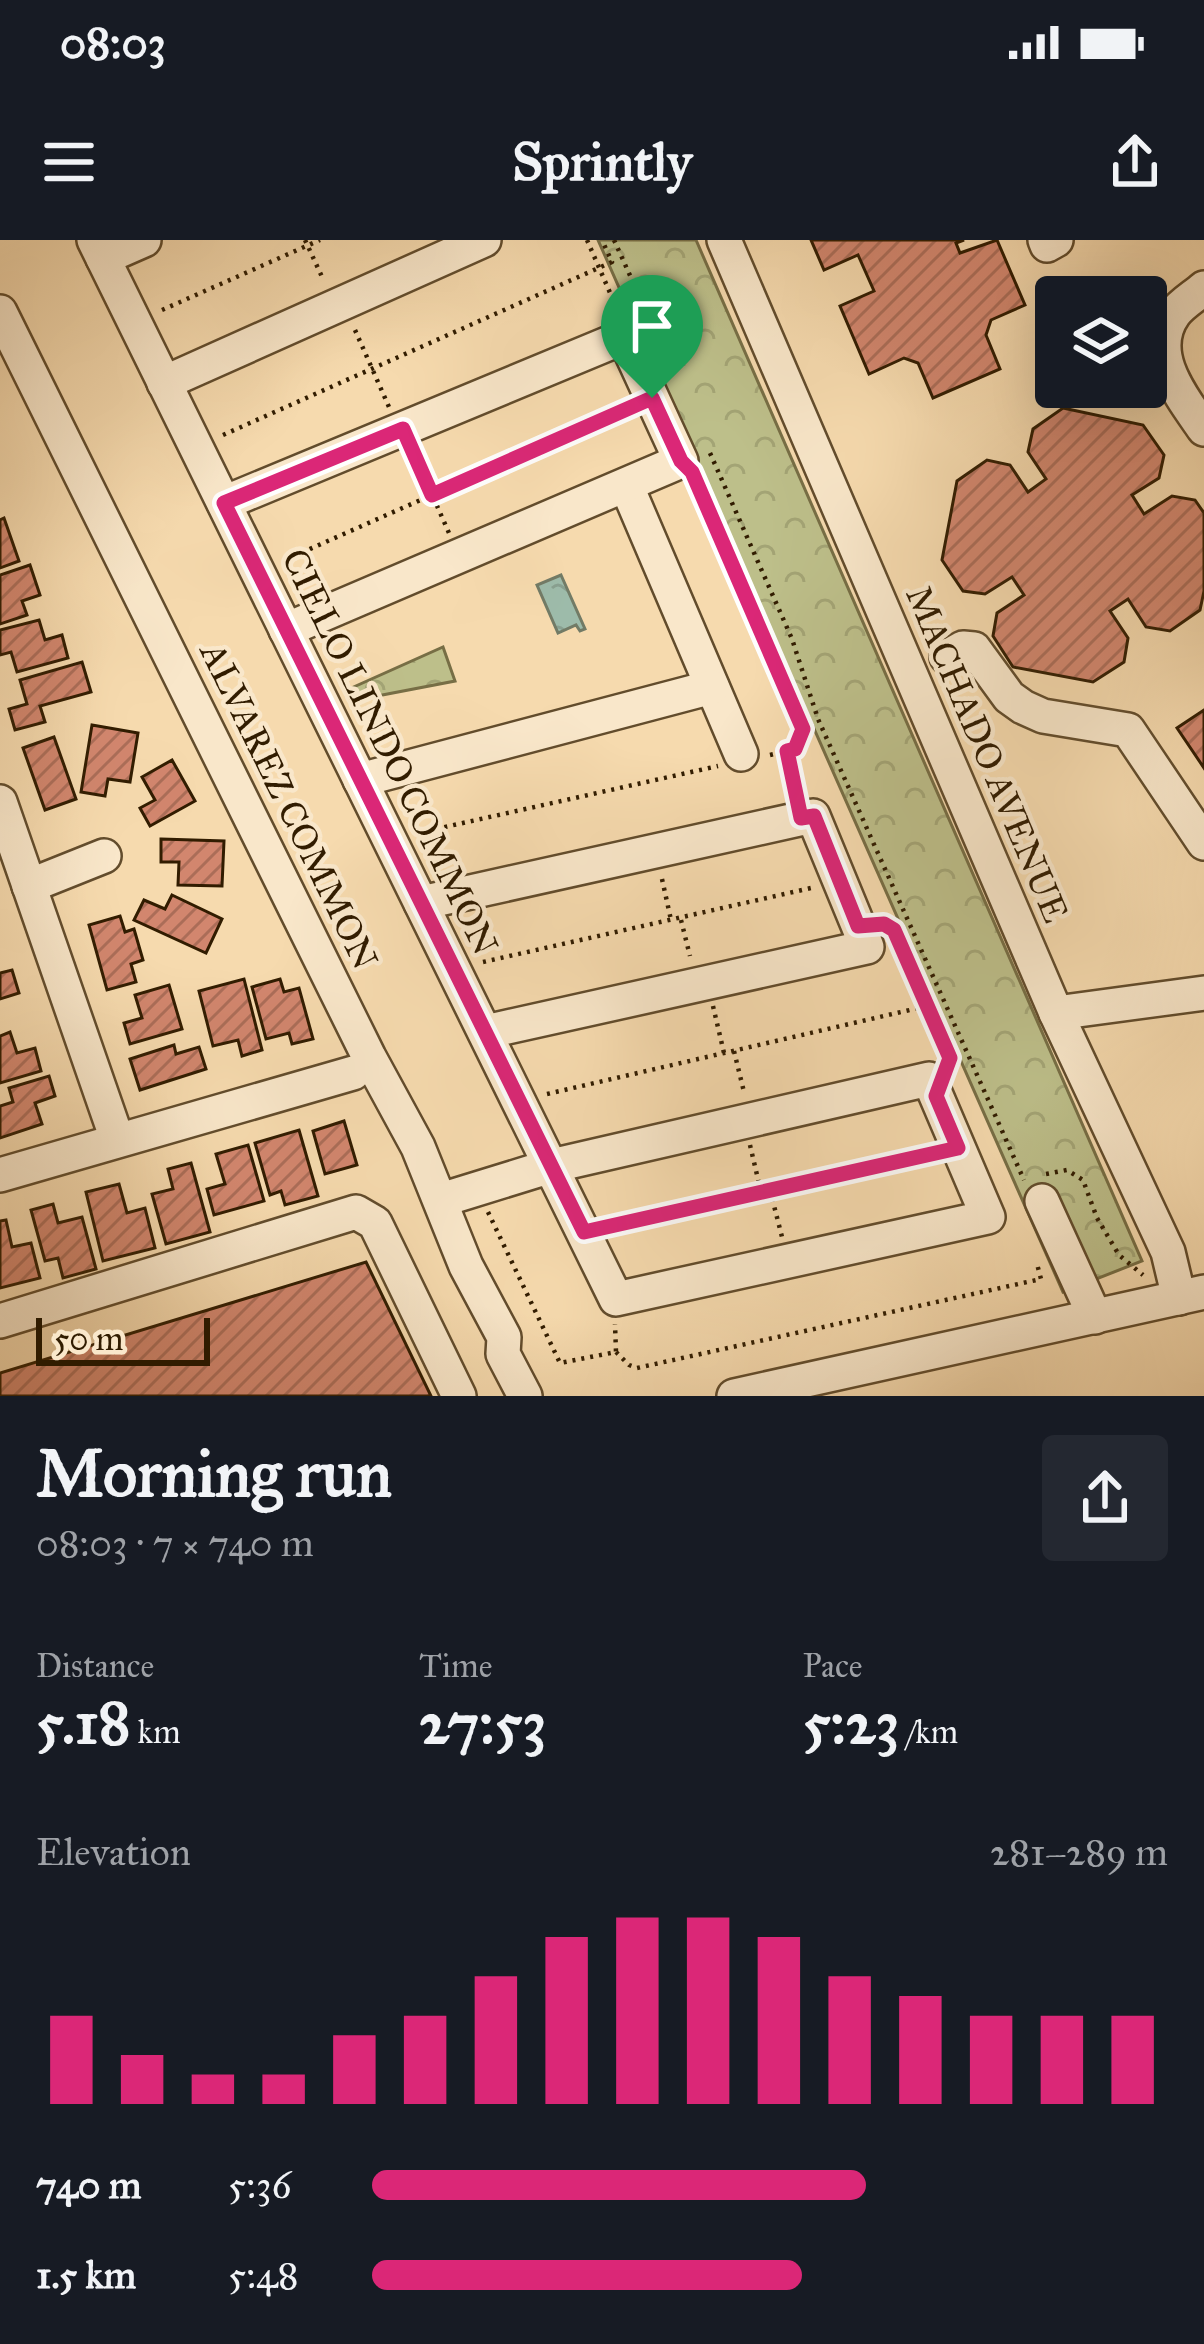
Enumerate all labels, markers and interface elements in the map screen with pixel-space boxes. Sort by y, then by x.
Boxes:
text: 08:03 [60,15,166,70]
icon: menu [36,129,102,195]
text: Sprintly [512,129,692,195]
icon: share [1102,129,1168,195]
pin [601,275,703,398]
map controls [1035,276,1167,408]
button: layers [1035,276,1167,408]
icon: arrive [619,293,685,359]
street label: CIELO LINDO COMMON [272,542,508,962]
street label: MACHADO AVENUE [896,579,1078,929]
street label: ALVAREZ COMMON [190,633,387,977]
scale bar [36,1312,210,1365]
text: 50 m [54,1319,123,1359]
text: Morning run [36,1433,392,1514]
button: share [1042,1435,1168,1561]
text: 08:03 · 7 × 740 m [36,1519,314,1567]
text: Distance [36,1646,154,1686]
text: Time [419,1646,492,1686]
text: Pace [803,1646,863,1686]
text: 5.18 [36,1686,130,1759]
text: 27:53 [419,1686,546,1759]
text: 5:23 [803,1686,899,1759]
text: km [130,1712,181,1752]
text: /km [899,1712,958,1752]
text: Elevation [36,1828,191,1876]
text: 281–289 m [990,1828,1168,1876]
text: 740 m [36,2161,142,2209]
text: 5:36 [228,2161,292,2209]
text: 1.5 km [36,2251,136,2299]
text: 5:48 [228,2251,298,2299]

